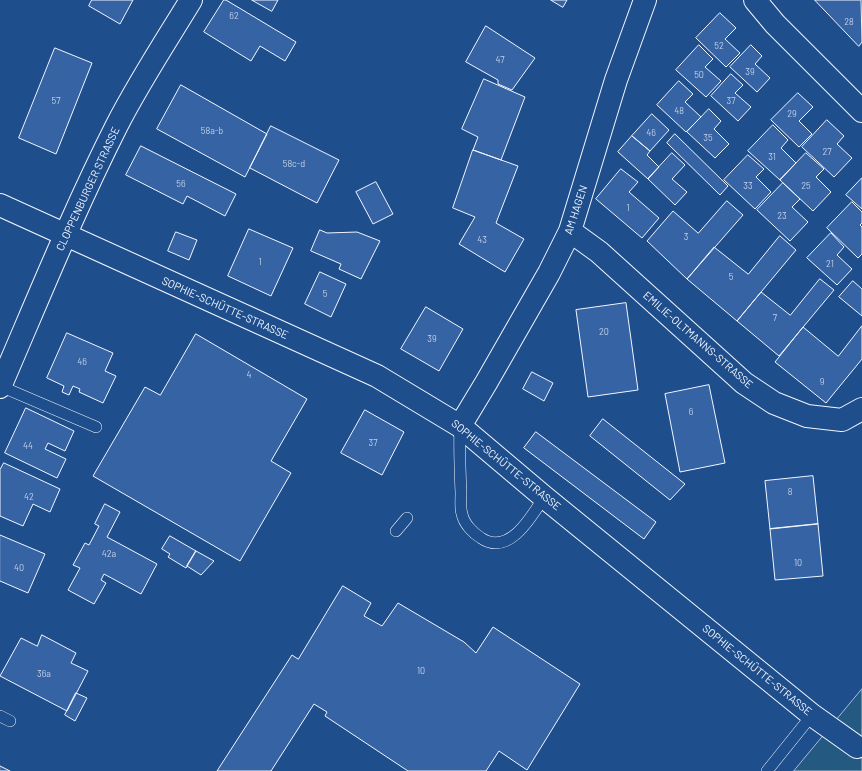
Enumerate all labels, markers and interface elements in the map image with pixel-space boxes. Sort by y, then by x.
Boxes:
house number: 62 [229,11,239,21]
house number: 28 [844,17,854,27]
house number: 52 [714,41,724,51]
house number: 47 [496,55,504,65]
house number: 39 [745,67,755,77]
house number: 50 [694,70,704,80]
house number: 57 [52,96,60,106]
house number: 37 [727,96,735,106]
house number: 48 [674,106,684,116]
house number: 29 [787,109,797,119]
street label: CLOPPENBURGER STRASSE [53,125,123,253]
house number: 58a-b [201,126,223,136]
house number: 46 [646,128,656,138]
house number: 35 [703,133,713,143]
house number: 27 [822,147,832,157]
house number: 31 [768,152,776,162]
house number: 58c-d [283,159,305,169]
house number: 56 [176,179,186,189]
house number: 33 [743,181,753,191]
house number: 25 [801,181,811,191]
street label: AM HAGEN [562,184,590,236]
house number: 1 [626,203,630,213]
house number: 23 [777,211,787,221]
house number: 3 [684,232,688,242]
house number: 43 [477,235,487,245]
house number: 1 [258,257,262,267]
house number: 21 [826,259,834,269]
house number: 5 [729,272,733,282]
street label: SOPHIE-SCHÜTTE-STRASSE [160,274,290,342]
house number: 5 [323,289,327,299]
street label: EMILIE-OLTMANNS-STRASSE [640,289,756,391]
house number: 7 [773,313,777,323]
house number: 20 [599,327,609,337]
house number: 39 [427,334,437,344]
house number: 46 [77,357,87,367]
house number: 4 [247,370,251,380]
house number: 9 [820,377,824,387]
house number: 6 [689,407,693,417]
street label: SOPHIE-SCHÜTTE-STRASSE [449,417,563,513]
house number: 37 [369,438,377,448]
house number: 44 [23,441,33,451]
house number: 8 [788,487,792,497]
house number: 42 [24,492,34,502]
house number: 42a [102,549,116,559]
house number: 10 [794,558,802,568]
house number: 40 [14,563,24,573]
street label: SOPHIE-SCHÜTTE-STRASSE [700,622,814,718]
house number: 10 [417,666,425,676]
house number: 36a [37,669,51,679]

